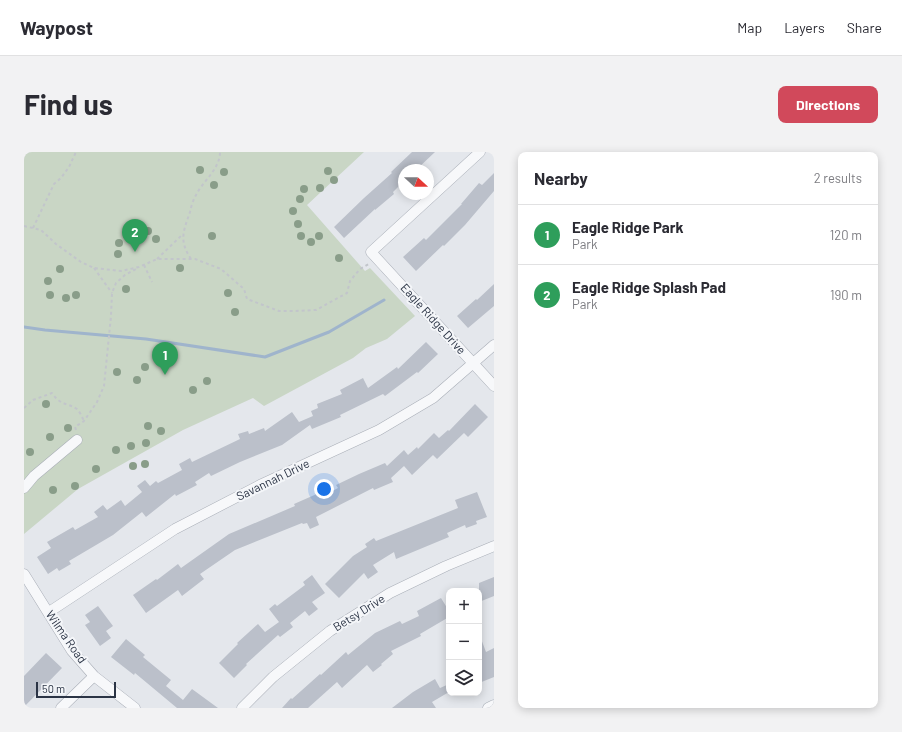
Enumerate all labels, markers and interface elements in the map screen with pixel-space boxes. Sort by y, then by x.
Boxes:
text: Waypost [20,16,93,39]
text: Map [737,19,762,36]
text: Layers [784,19,825,36]
text: Share [847,19,882,36]
button: Directions [778,86,878,123]
text: Find us [24,87,113,121]
north arrow [398,164,434,200]
text: Nearby [534,168,588,188]
text: 2 results [814,170,862,186]
text: Eagle Ridge Park [572,218,683,236]
pin: 2 [122,219,148,252]
text: 1 [545,227,549,243]
text: 120 m [830,227,862,243]
text: Park [572,236,598,252]
text: Eagle Ridge Splash Pad [572,278,726,296]
street label: Eagle Ridge Drive [398,280,469,357]
text: 2 [543,287,551,303]
text: 190 m [830,287,862,303]
text: Park [572,296,598,312]
pin: 1 [152,342,178,375]
street label: Savannah Drive [234,455,311,503]
your location [314,479,334,499]
map controls [446,588,482,696]
button: + [446,588,482,624]
street label: Betsy Drive [330,591,387,634]
street label: Wilma Road [43,607,90,666]
button: − [446,624,482,660]
button: layers [446,660,482,696]
scale bar [36,680,116,699]
text: 50 m [42,682,65,695]

